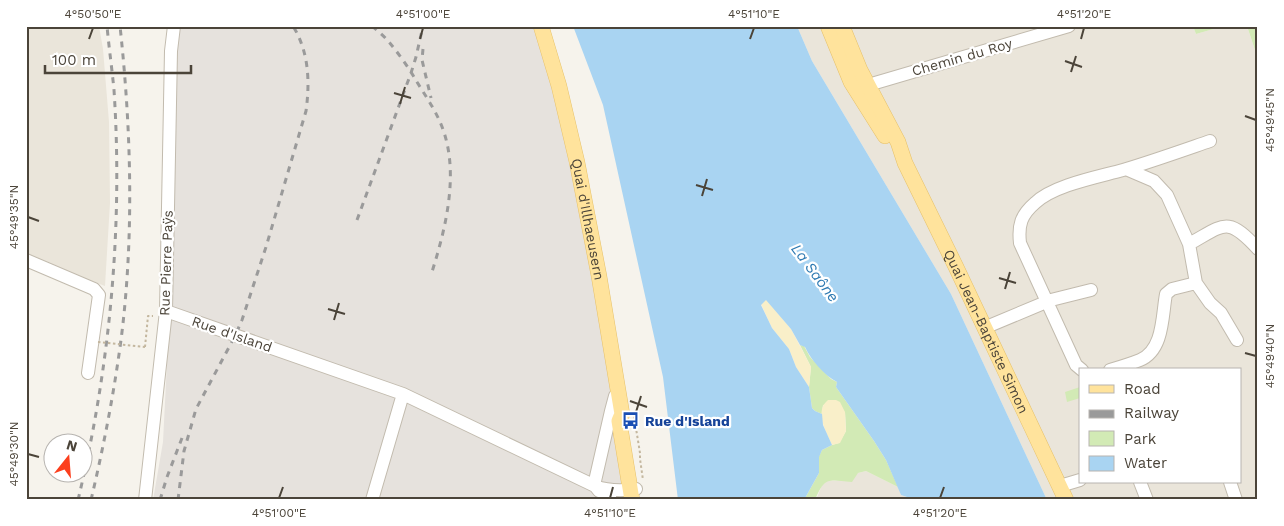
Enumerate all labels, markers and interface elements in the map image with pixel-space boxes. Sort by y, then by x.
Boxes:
text: 4°50'50"E [64,7,122,21]
text: 4°51'00"E [396,7,451,21]
text: 4°51'10"E [728,7,780,21]
text: 4°51'20"E [1057,7,1111,21]
street label: Chemin du Roy [910,35,1015,79]
scale bar [45,42,191,74]
text: 100 m [52,51,96,69]
text: 45°49'45"N [1263,88,1277,152]
street label: Quai d'Illhaeusern [568,157,608,281]
text: 45°49'35"N [7,185,21,249]
street label: Rue Pierre Paÿs [156,210,176,316]
water label: La Saône [787,240,843,306]
street label: Quai Jean-Baptiste Simon [941,247,1032,416]
street label: Rue d'Island [190,313,274,355]
text: 45°49'40"N [1263,324,1277,388]
legend [1079,368,1242,484]
text: Road [1124,380,1161,398]
text: Railway [1124,404,1179,422]
bus stop icon: Rue d'Island [621,411,641,431]
place label: Rue d'Island [645,413,730,429]
text: 45°49'30"N [7,421,21,487]
text: Park [1124,430,1157,448]
north arrow [42,434,92,484]
text: N [65,436,79,455]
text: Water [1124,454,1167,472]
text: 4°51'00"E [252,506,307,520]
text: 4°51'10"E [584,506,636,520]
text: 4°51'20"E [913,506,967,520]

